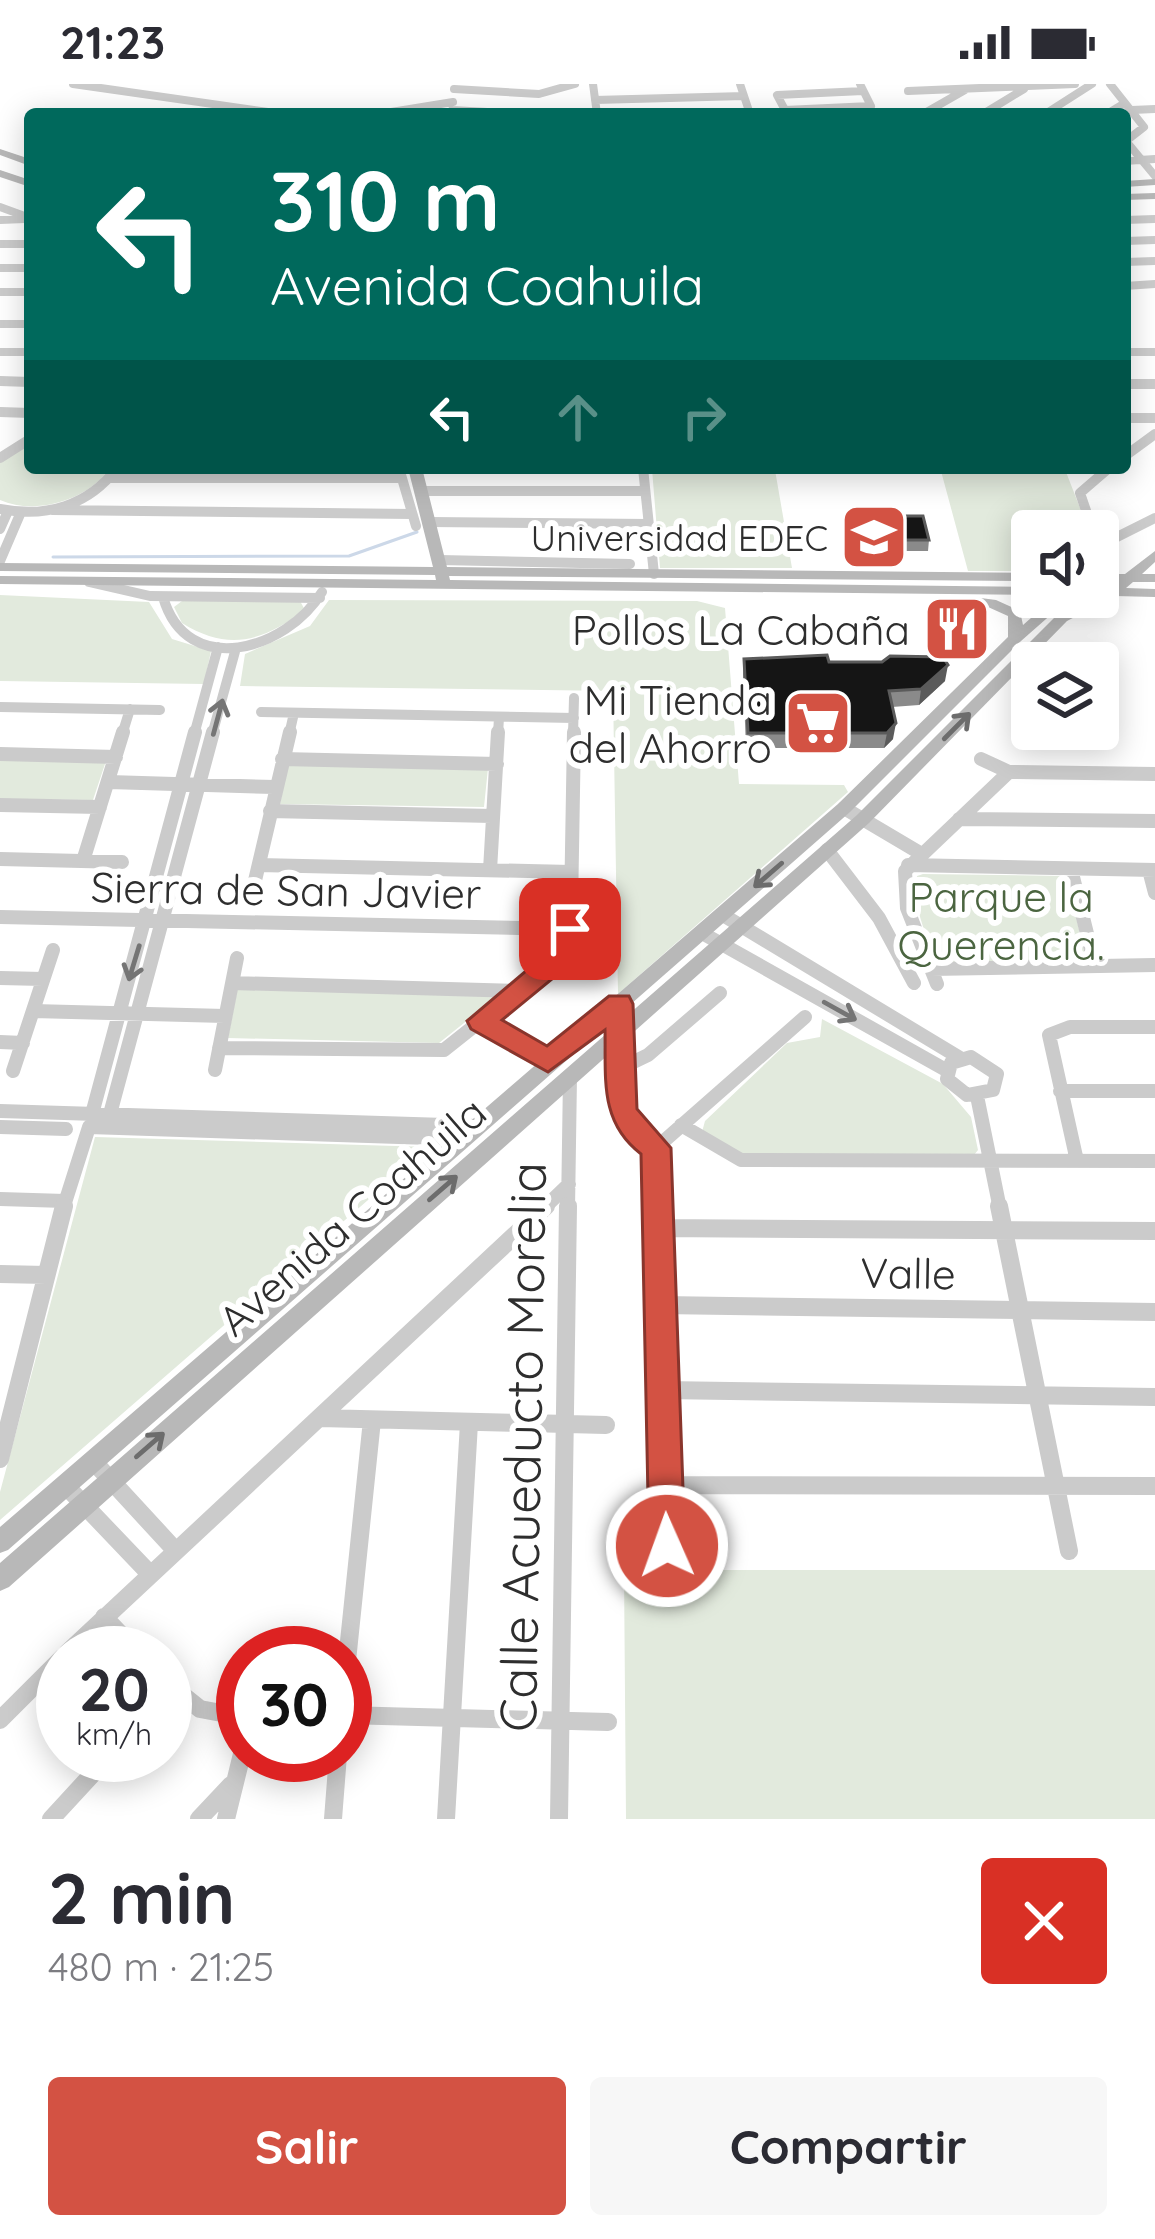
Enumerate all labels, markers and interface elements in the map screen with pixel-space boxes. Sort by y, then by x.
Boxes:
text: 21:23 [60,14,165,70]
text: 310 m [270,147,500,252]
icon: left [72,156,228,312]
text: Avenida Coahuila [270,251,704,319]
icon: left [419,384,485,450]
icon: ahead [545,384,611,450]
icon: right [671,384,737,450]
school or university icon: Universidad EDEC [839,502,909,572]
map controls [1011,510,1119,750]
button: sound [1011,510,1119,618]
place label: Universidad EDEC [531,515,828,560]
restaurant icon: Pollos La Cabaña [922,594,992,664]
place label: Pollos La Cabaña [572,603,910,656]
button: layers [1011,642,1119,750]
place label: Mi Tienda del Ahorro [569,673,772,774]
supermarket icon: Mi Tienda del Ahorro [783,688,853,758]
one-way arrow [208,699,230,737]
one-way arrow [942,712,971,741]
street label: Sierra de San Javier [90,860,482,920]
one-way arrow [753,861,784,889]
park label: Parque la Querencia. [897,870,1105,971]
pin [519,878,621,980]
icon: arrive [537,896,603,962]
one-way arrow [122,943,144,981]
one-way arrow [822,1000,857,1023]
street label: Avenida Coahuila [207,1085,497,1347]
street label: Calle Acueducto Morelia [485,1162,559,1732]
one-way arrow [427,1175,458,1202]
street label: Valle [860,1246,956,1300]
one-way arrow [135,1432,165,1460]
position arrow [604,1483,730,1609]
speed limit sign: 30 [216,1626,372,1782]
text: 20 [79,1651,149,1726]
text: km/h [76,1715,152,1753]
text: 2 min [48,1852,235,1942]
button: close [981,1858,1107,1984]
text: 480 m · 21:25 [48,1942,274,1991]
button: Salir [48,2077,566,2215]
button: Compartir [590,2077,1107,2215]

